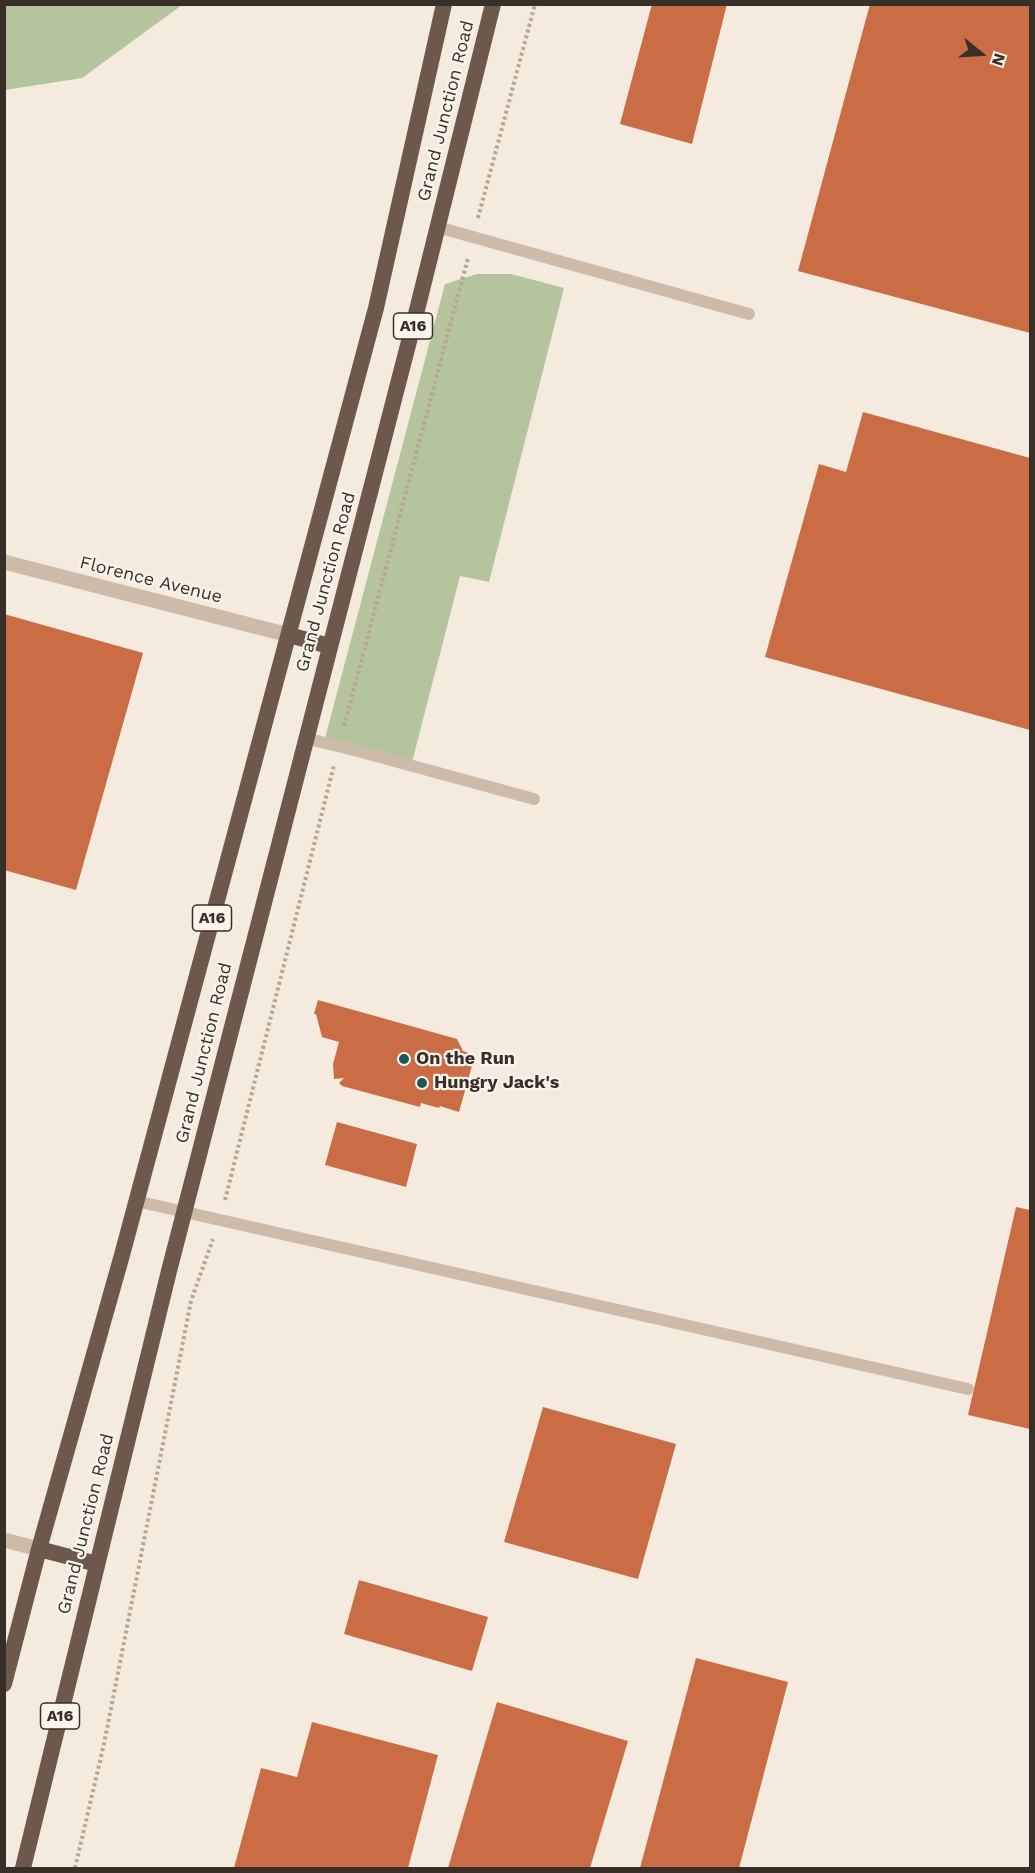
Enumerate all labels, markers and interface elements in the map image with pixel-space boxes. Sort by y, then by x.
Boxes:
street label: Grand Junction Road [413,18,479,204]
north arrow [951,24,1011,84]
text: N [988,51,1009,68]
road number: A16 [394,313,432,339]
street label: Grand Junction Road [292,490,360,674]
street label: Florence Avenue [77,552,225,608]
road number: A16 [192,905,232,931]
street label: Grand Junction Road [171,960,237,1146]
place label: On the Run [416,1048,515,1070]
marker: On the Run [397,1052,411,1066]
place label: Hungry Jack's [434,1072,559,1094]
marker: Hungry Jack's [415,1076,429,1090]
street label: Grand Junction Road [53,1431,119,1617]
road number: A16 [40,1703,80,1729]

